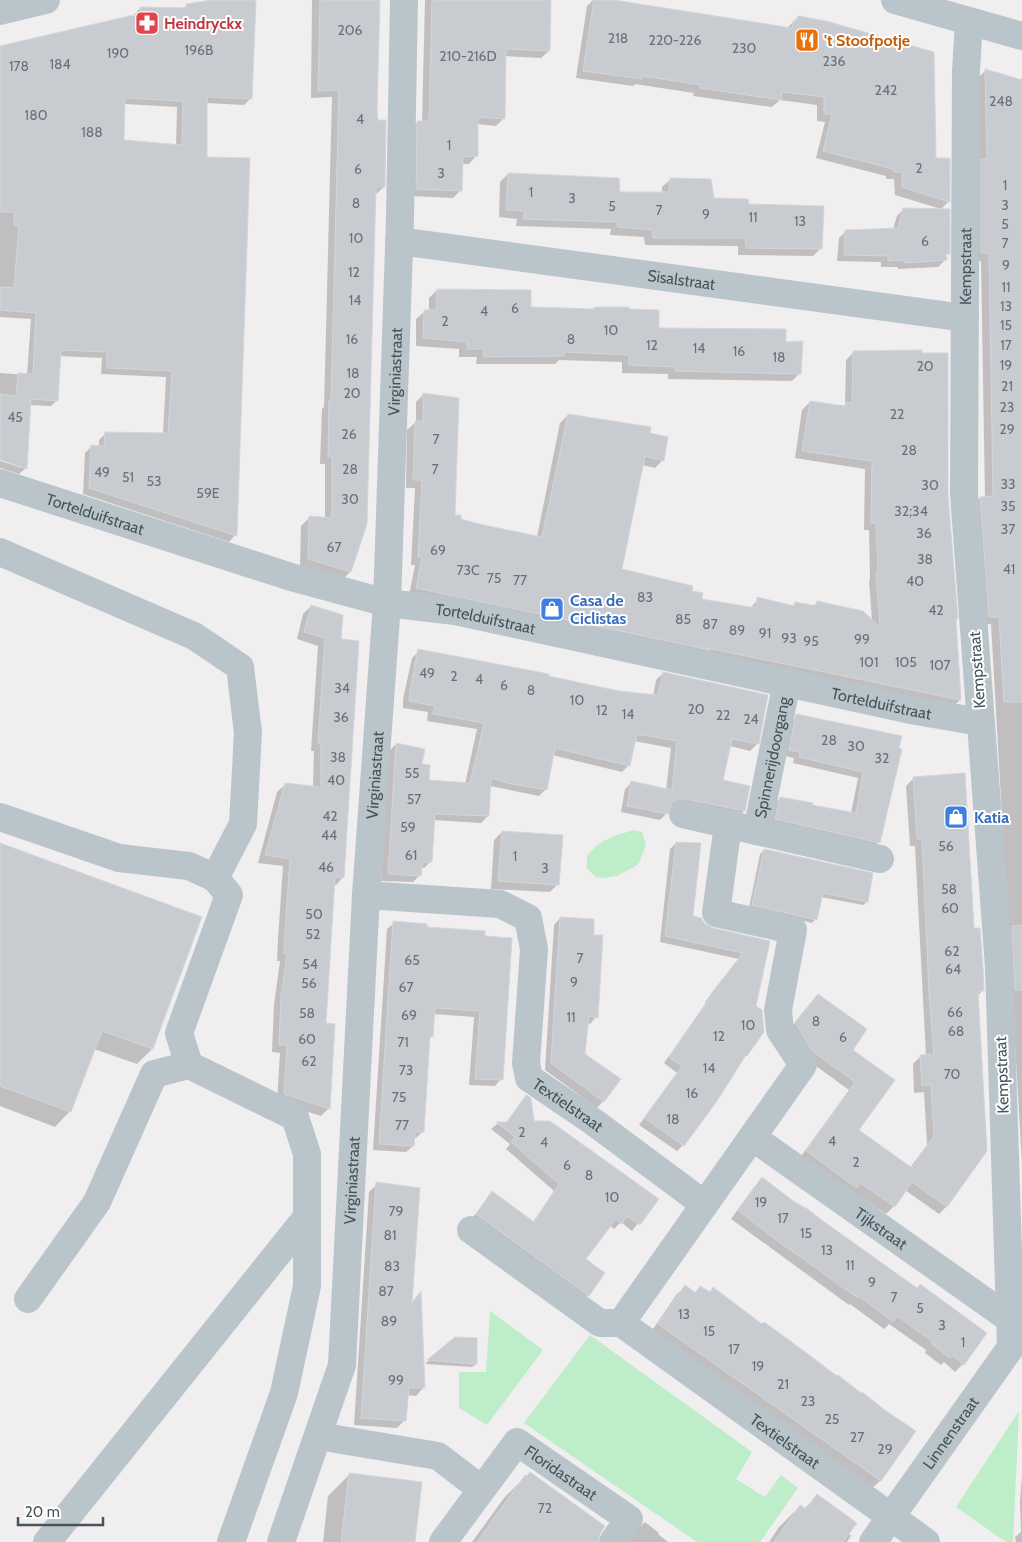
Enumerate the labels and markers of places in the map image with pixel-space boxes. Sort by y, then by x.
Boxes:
pharmacy icon: Heindryckx [134,10,160,36]
place label: Heindryckx [164,14,242,33]
restaurant icon: 't Stoofpotje [794,27,820,53]
place label: 't Stoofpotje [824,31,910,50]
place label: Casa de Ciclistas [570,591,627,628]
shop icon: Casa de Ciclistas [539,596,565,622]
shop icon: Katia [943,804,969,830]
place label: Katia [974,808,1009,827]

